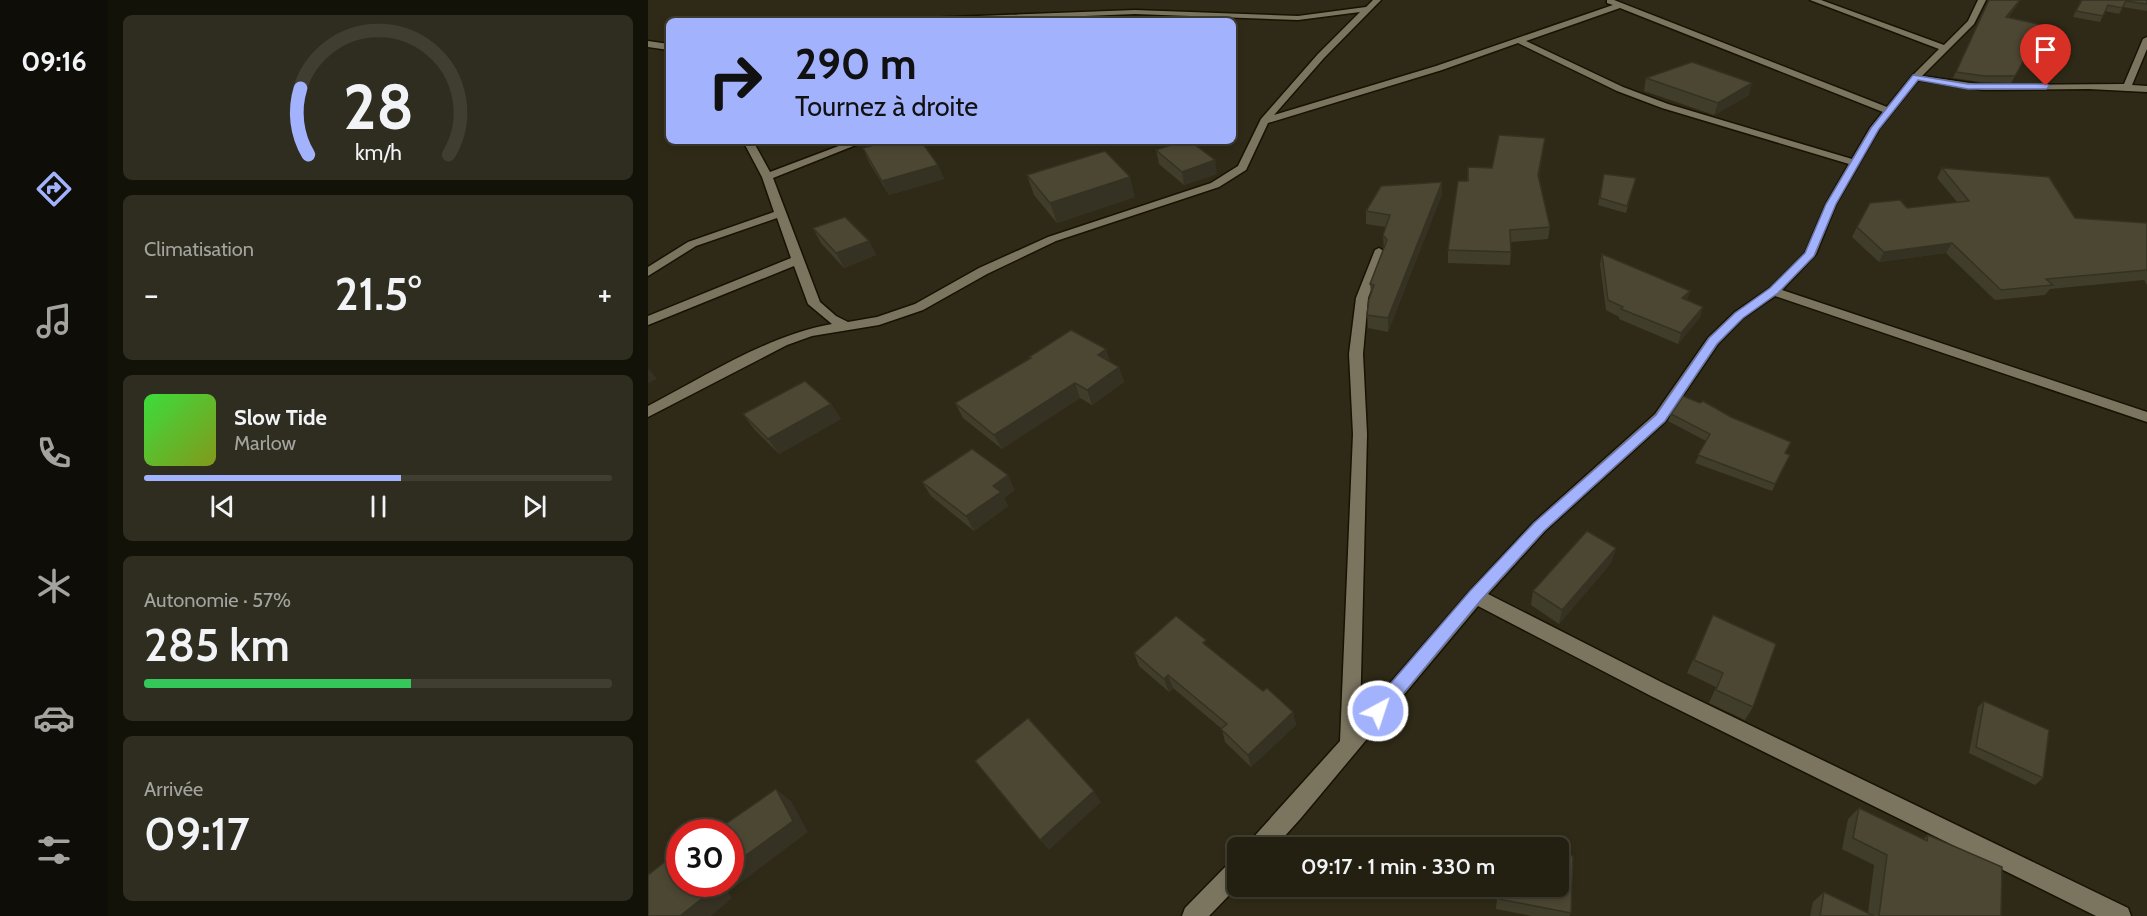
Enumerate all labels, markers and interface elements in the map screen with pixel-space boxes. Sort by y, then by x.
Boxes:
pin [2020,24,2071,86]
icon: arrive [2029,33,2062,66]
text: 290 m [795,38,916,90]
icon: right [696,42,774,120]
text: 09:16 [21,45,87,78]
text: 28 [343,69,413,145]
text: Tournez à droite [795,90,978,123]
text: km/h [355,139,401,165]
icon: directions [33,168,75,210]
text: Climatisation [144,237,254,261]
text: 21.5° [335,267,421,321]
text: − [144,274,159,314]
text: + [597,274,612,314]
icon: music [33,300,75,342]
text: Slow Tide [234,404,327,431]
text: Marlow [234,431,296,455]
icon: phone [33,432,75,474]
icon: previous [206,490,239,523]
icon: pause [362,490,395,523]
icon: next [518,490,551,523]
icon: climate [33,565,75,607]
text: Autonomie · 57% [144,588,291,612]
text: 285 km [144,618,290,672]
position arrow [1346,679,1410,743]
icon: car [33,697,75,739]
text: Arrivée [144,777,203,801]
text: 09:17 [144,807,250,861]
speed limit sign: 30 [666,819,744,897]
icon: filters [33,829,75,871]
text: 09:17 · 1 min · 330 m [1301,853,1495,880]

